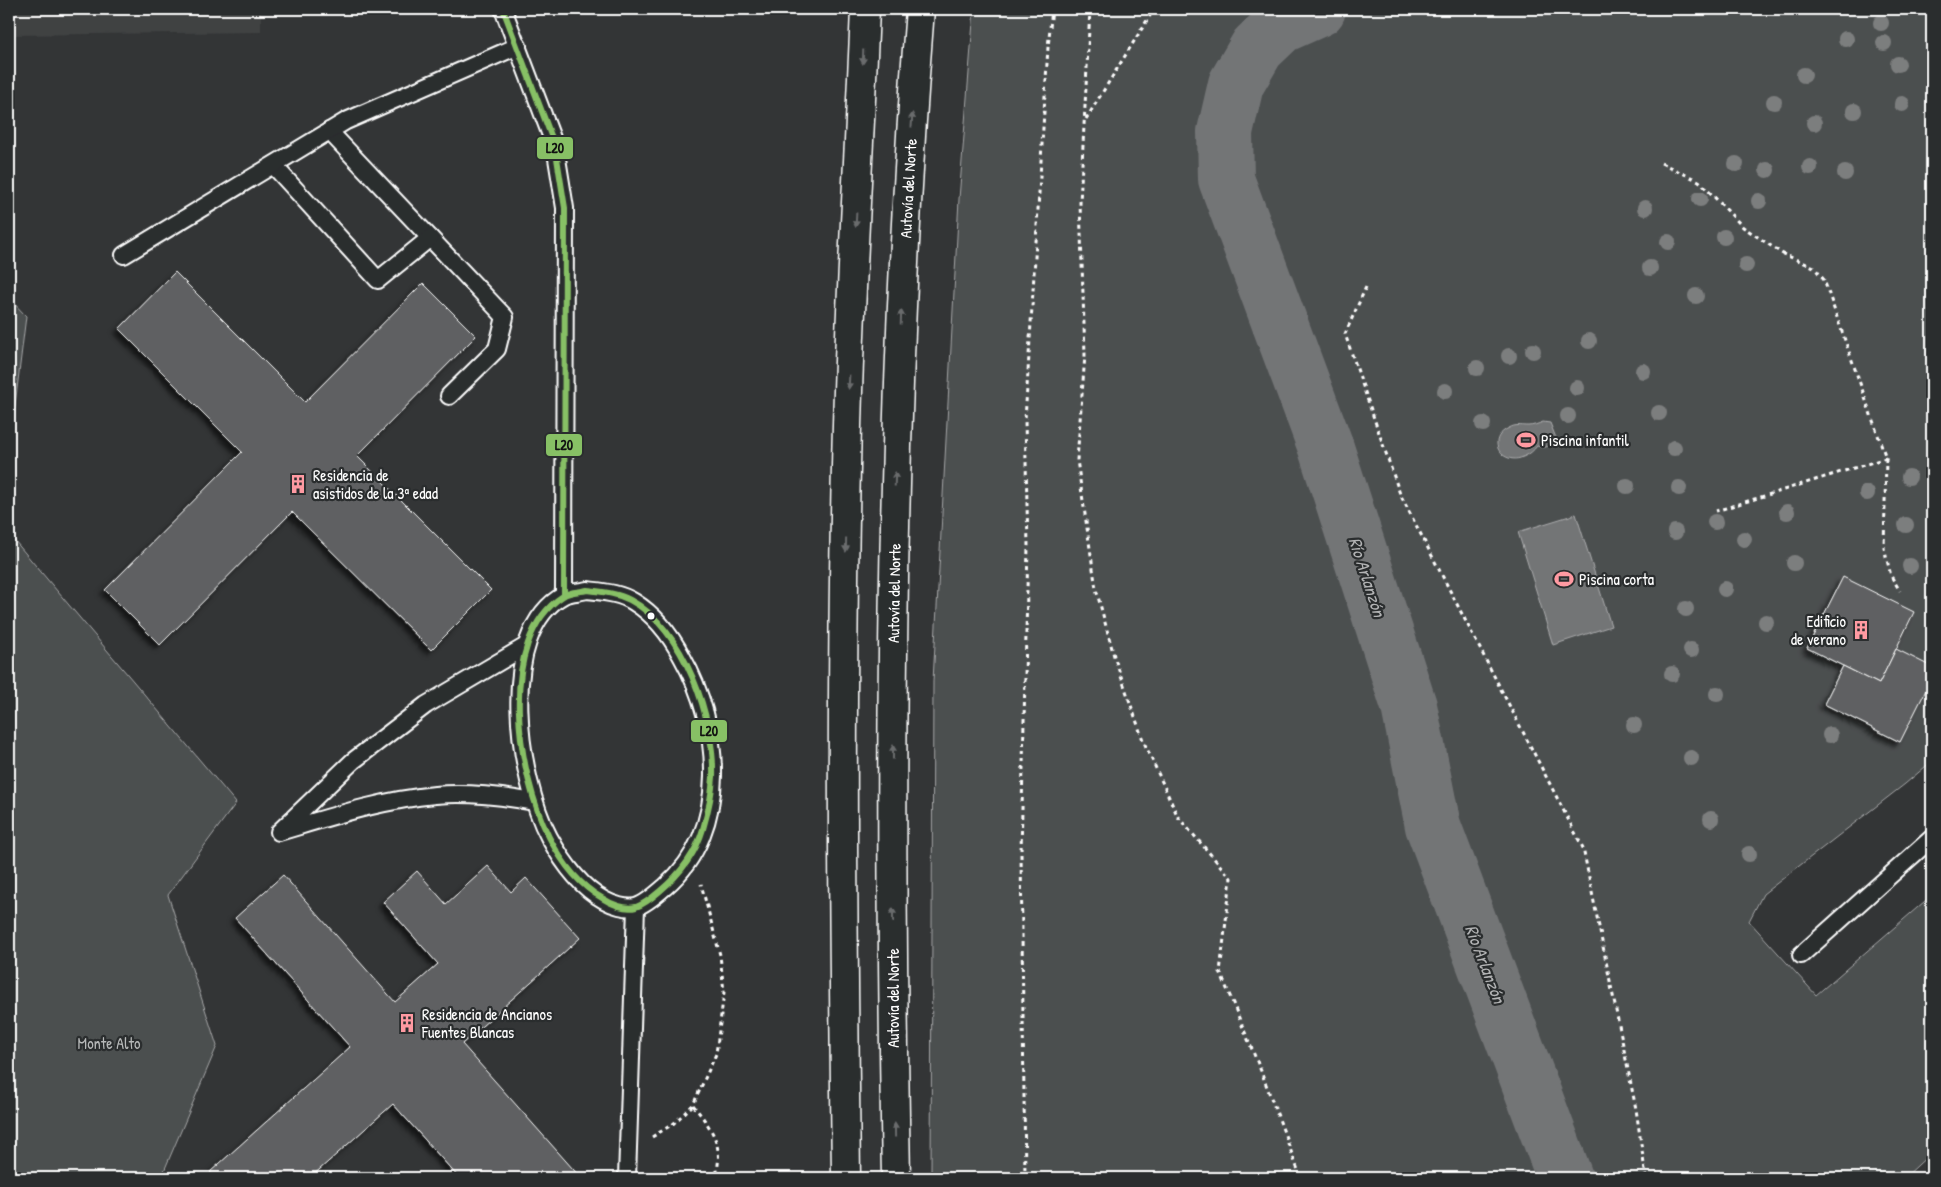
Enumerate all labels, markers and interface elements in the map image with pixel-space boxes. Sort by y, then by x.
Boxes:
one-way arrow [859,50,867,66]
one-way arrow [909,111,917,127]
line badge: L20 [536,136,574,160]
street label: Autovía del Norte [894,137,922,239]
text: L20 [546,138,565,157]
one-way arrow [852,212,860,228]
one-way arrow [897,308,905,324]
one-way arrow [844,374,852,390]
sports icon: Piscina infantil [1515,429,1537,451]
place label: Piscina infantil [1541,429,1630,451]
line badge: L20 [545,433,583,457]
text: L20 [555,435,574,454]
place label: Residencia de asistidos de la 3ª edad [313,464,438,504]
one-way arrow [891,471,899,487]
building icon: Residencia de asistidos de la 3ª edad [287,473,309,495]
water label: Río Arlanzón [1343,534,1393,622]
one-way arrow [841,537,849,553]
street label: Autovía del Norte [882,542,906,643]
sports icon: Piscina corta [1553,568,1575,590]
place label: Piscina corta [1579,568,1654,590]
place label: Edificio de verano [1791,610,1847,650]
unlabelled marker [646,611,656,621]
building icon: Edificio de verano [1850,619,1872,641]
line badge: L20 [690,719,728,743]
text: L20 [700,721,719,740]
one-way arrow [889,744,897,760]
one-way arrow [889,906,897,922]
water label: Río Arlanzón [1459,921,1513,1008]
street label: Autovía del Norte [882,948,904,1048]
place label: Residencia de Ancianos Fuentes Blancas [421,1003,552,1043]
building icon: Residencia de Ancianos Fuentes Blancas [396,1012,418,1034]
park label: Monte Alto [78,1032,141,1054]
one-way arrow [891,1121,899,1137]

